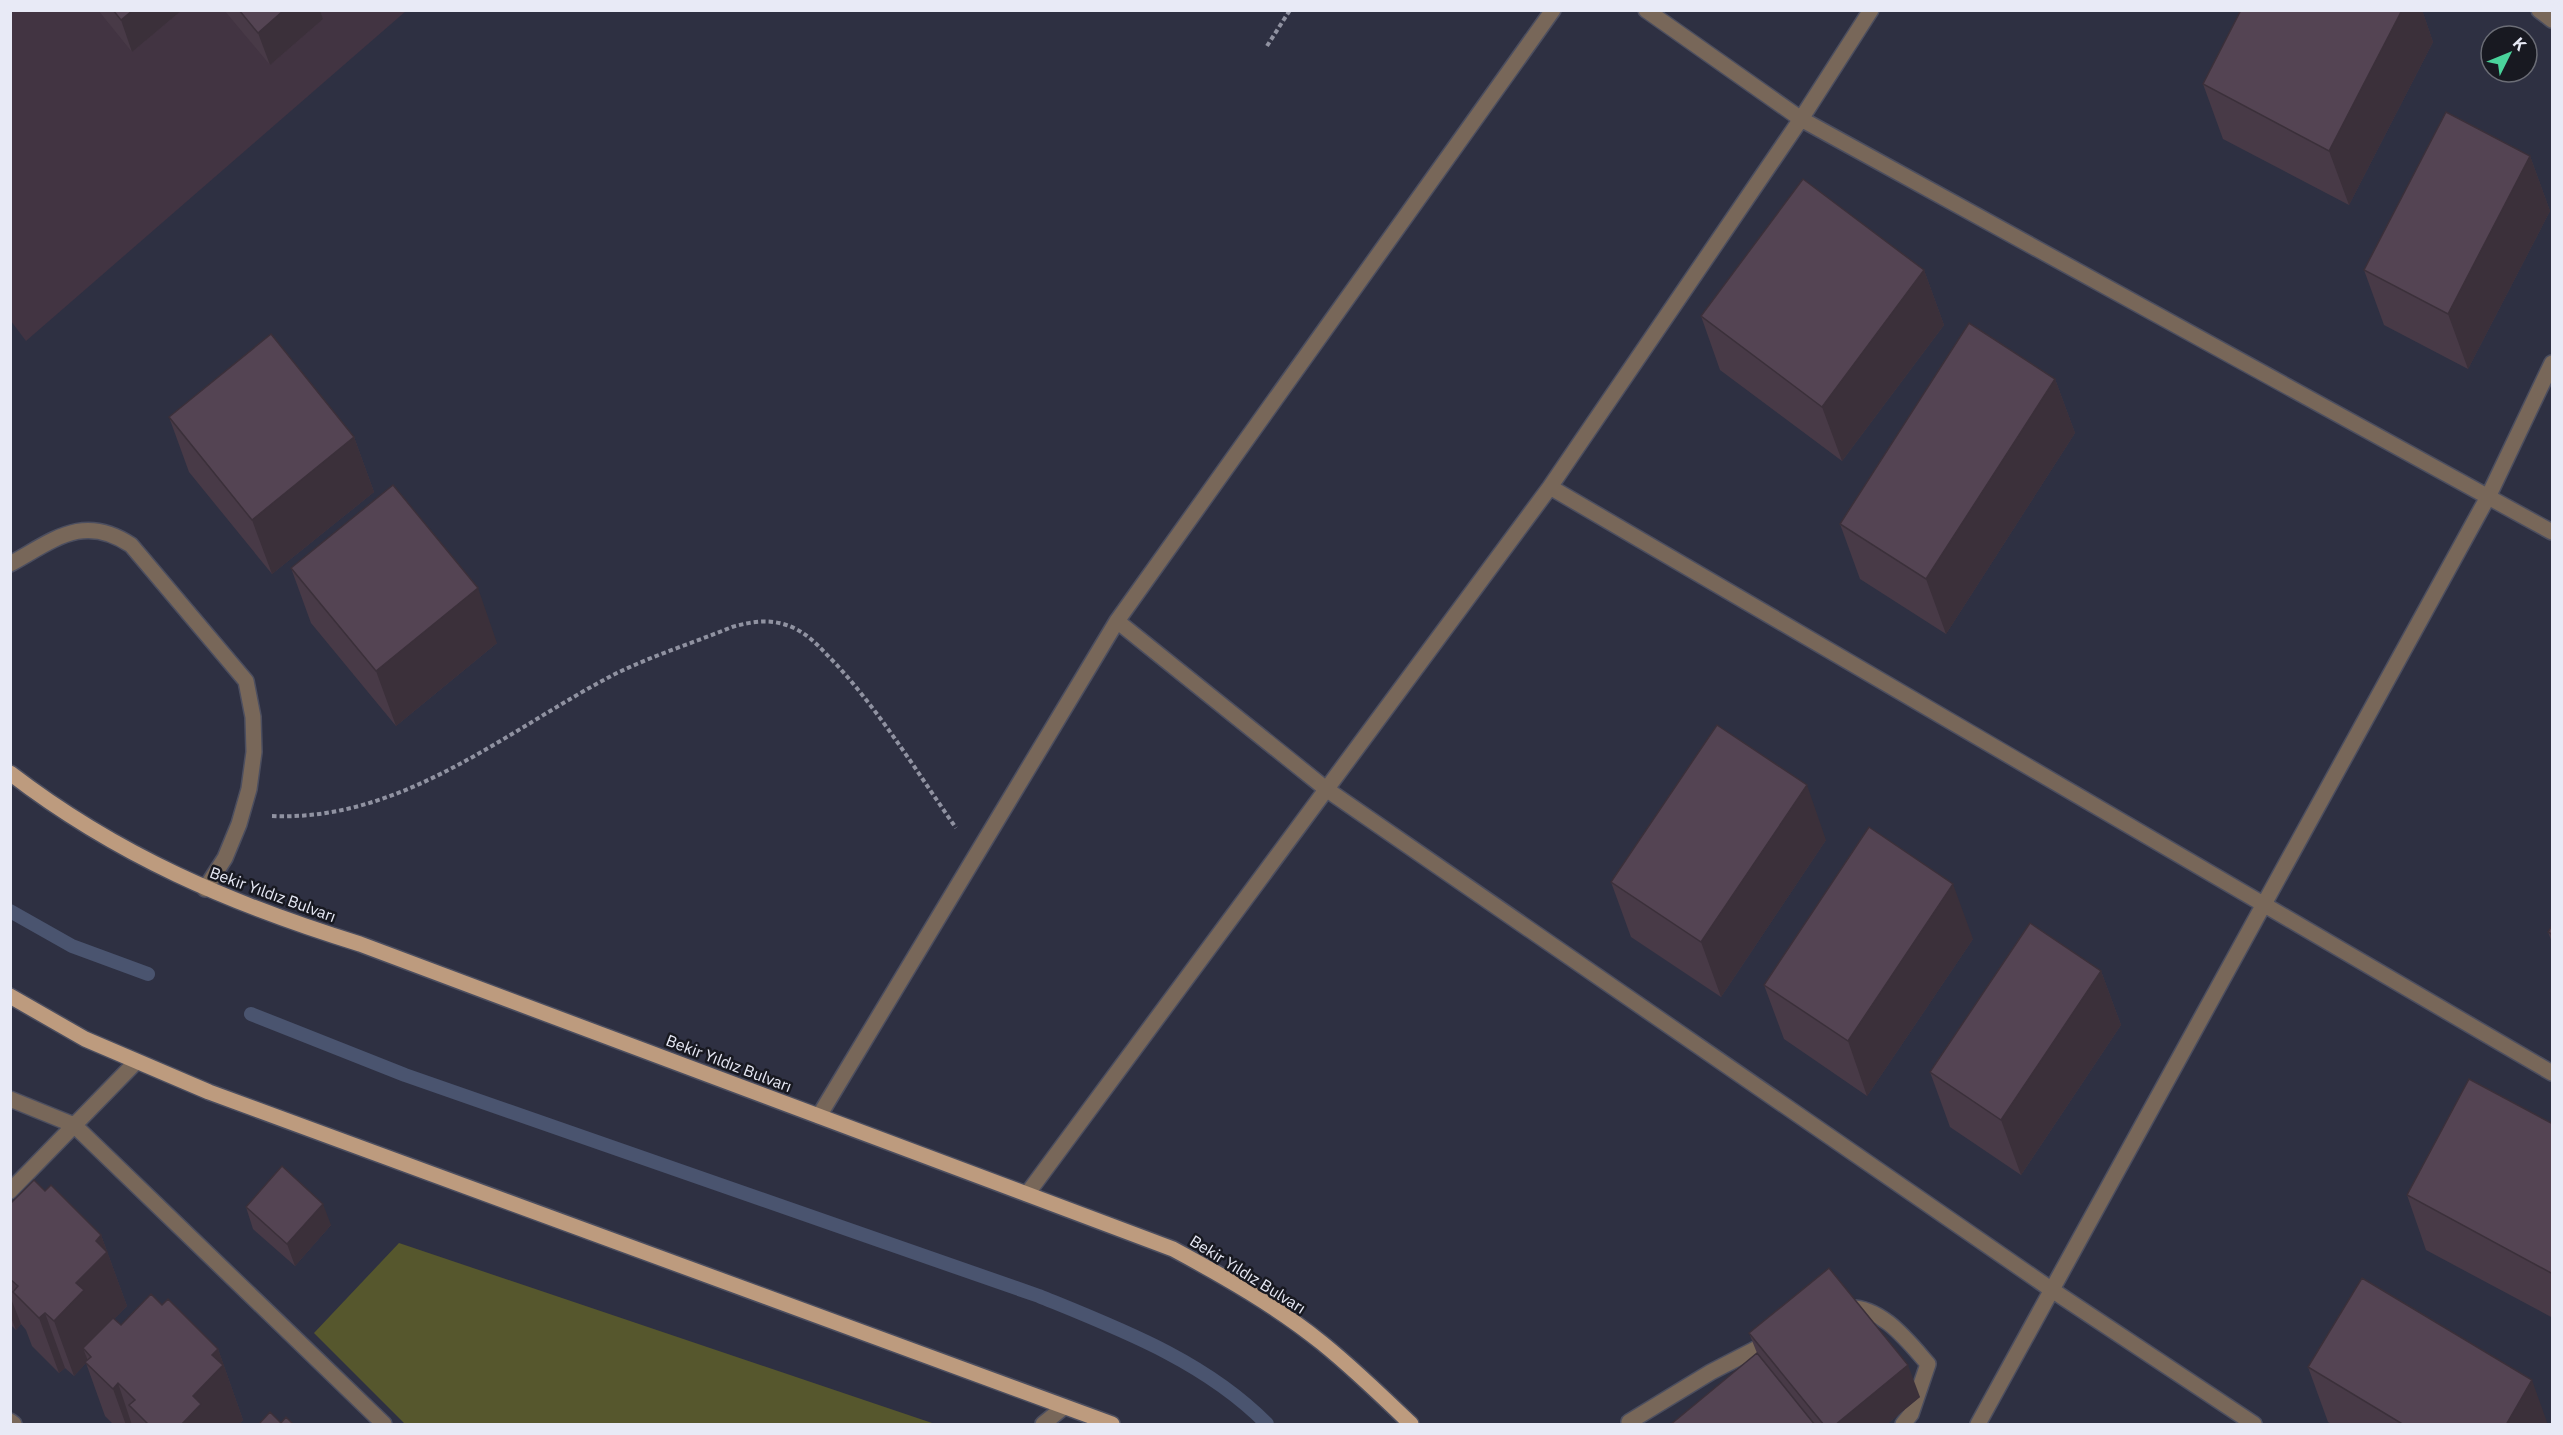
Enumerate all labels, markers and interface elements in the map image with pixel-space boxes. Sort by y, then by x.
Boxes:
north arrow [2479,24,2539,84]
text: K [2509,33,2531,55]
street label: Bekir Yıldız Bulvarı [207,862,339,926]
street label: Bekir Yıldız Bulvarı [663,1030,795,1096]
street label: Bekir Yıldız Bulvarı [1186,1230,1310,1318]

